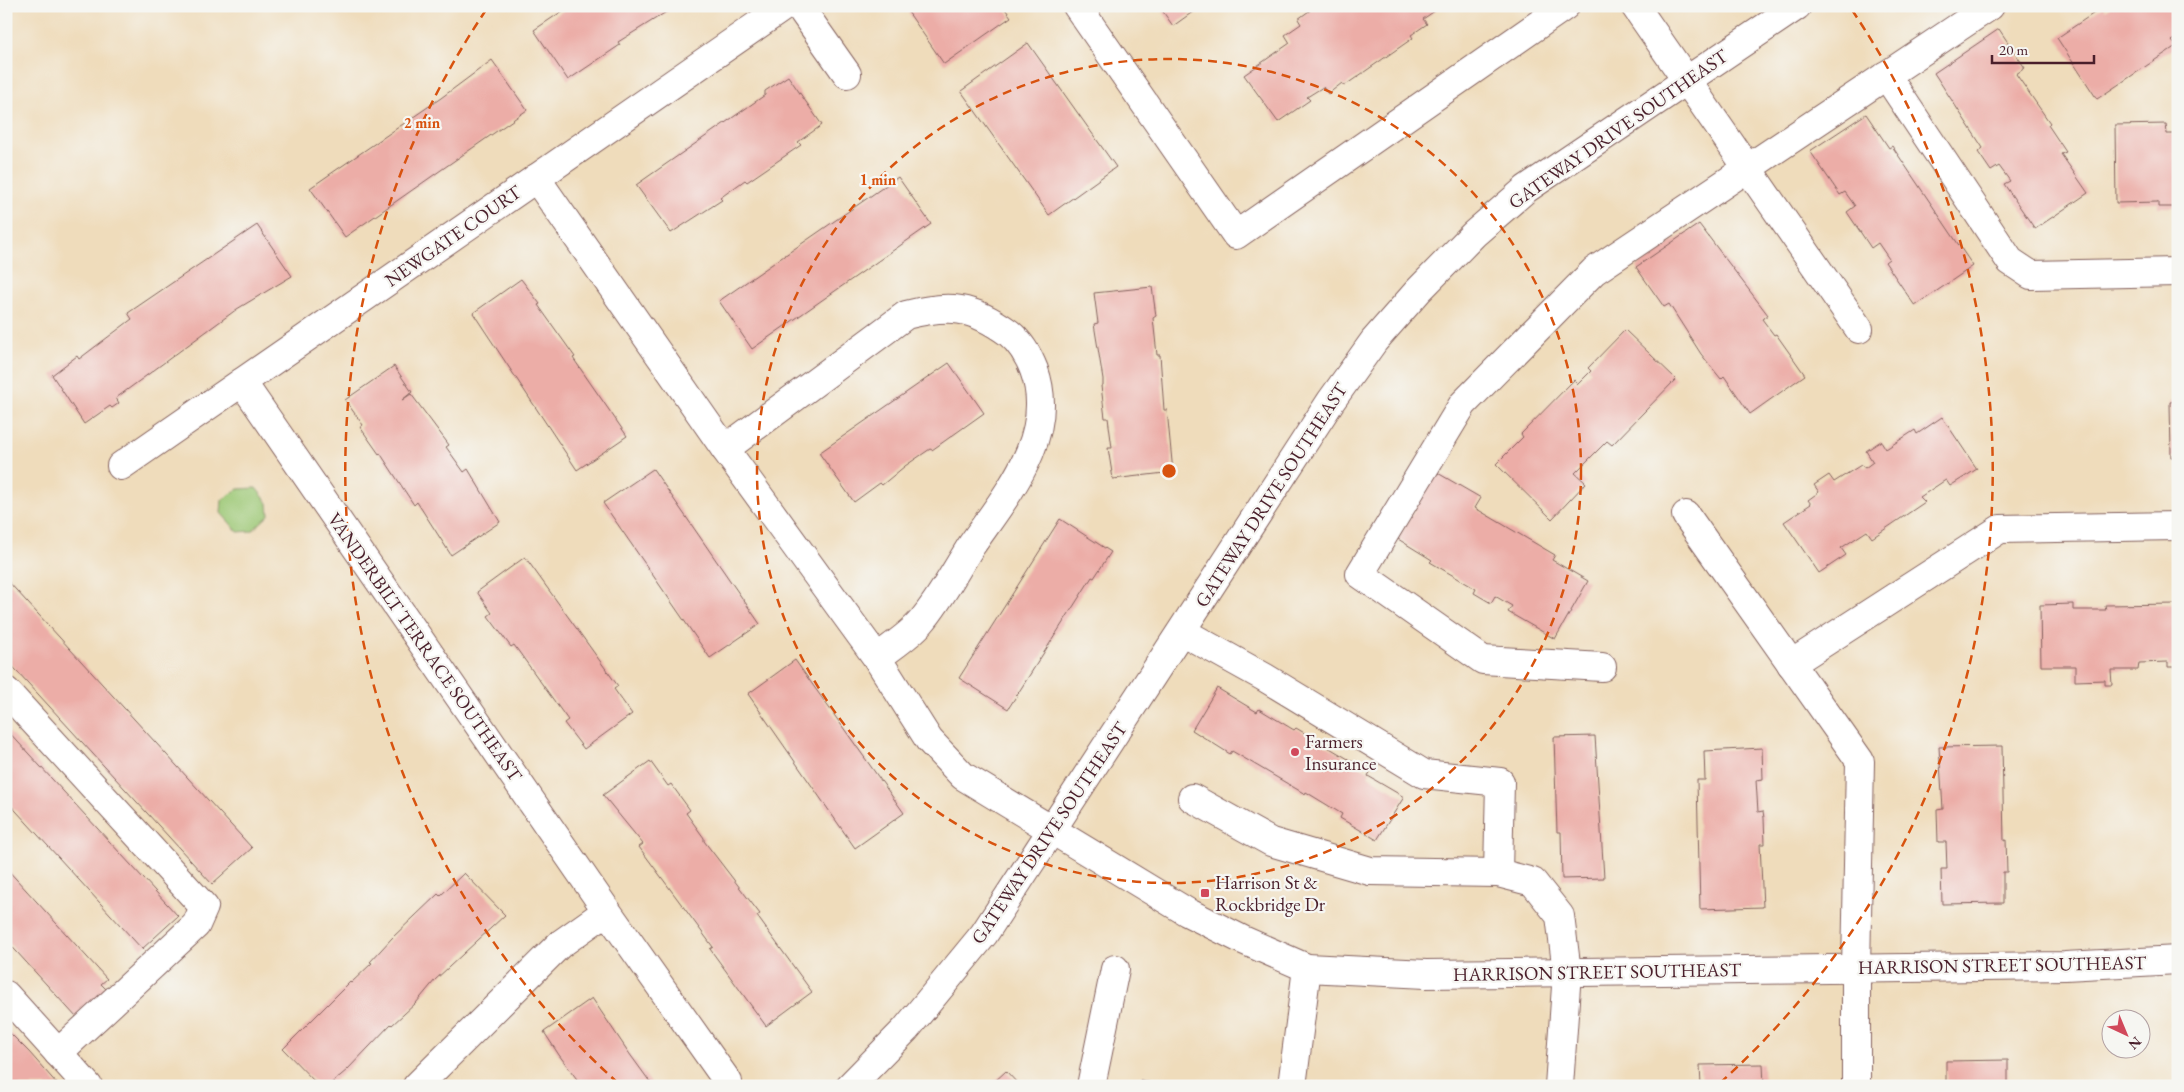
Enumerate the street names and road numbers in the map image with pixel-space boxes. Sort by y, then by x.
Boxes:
street label: GATEWAY DRIVE SOUTHEAST [1503,43,1733,215]
street label: NEWGATE COURT [380,179,526,293]
street label: GATEWAY DRIVE SOUTHEAST [1189,378,1353,612]
street label: VANDERBILT TERRACE SOUTHEAST [322,508,528,787]
street label: GATEWAY DRIVE SOUTHEAST [965,717,1133,949]
street label: HARRISON STREET SOUTHEAST [1858,950,2147,980]
street label: HARRISON STREET SOUTHEAST [1453,957,1742,987]

